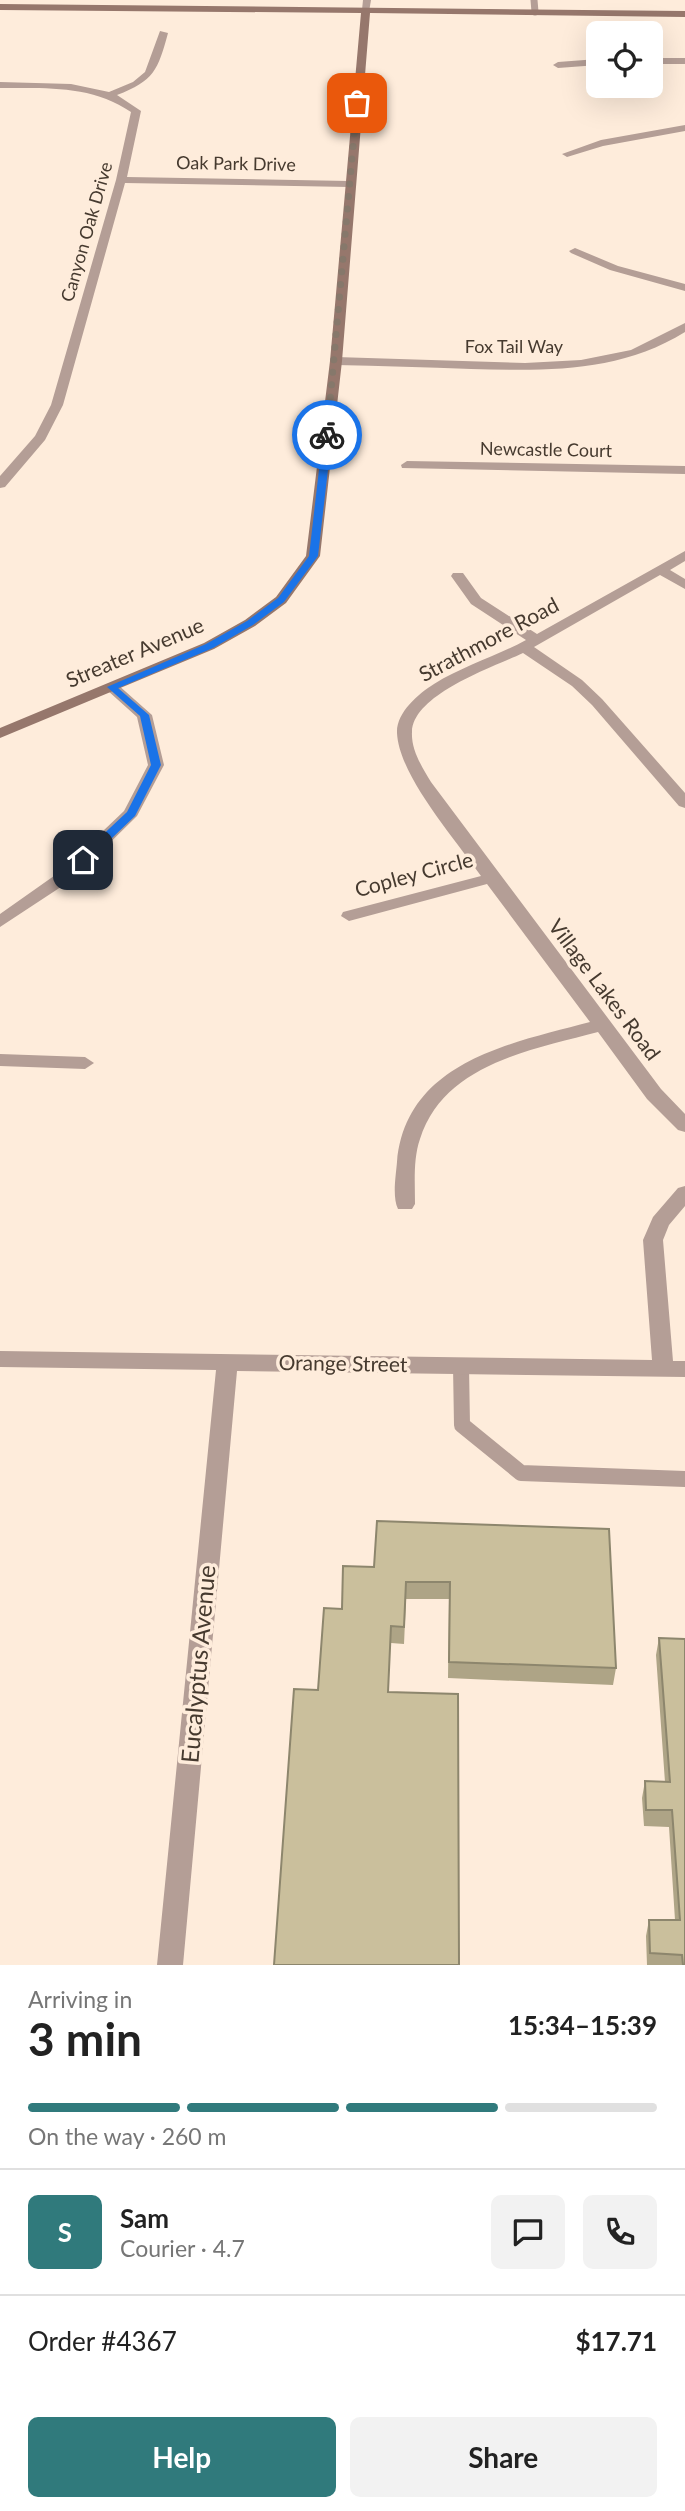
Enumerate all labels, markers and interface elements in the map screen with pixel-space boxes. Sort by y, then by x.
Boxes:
map controls [586,21,663,98]
button: locate [586,21,663,98]
pin [327,73,387,133]
icon: bag [338,84,376,122]
street label: Oak Park Drive [176,151,296,175]
street label: Canyon Oak Drive [56,159,117,304]
street label: Fox Tail Way [465,335,564,357]
courier [292,400,362,470]
icon: bike [308,416,346,454]
street label: Newcastle Court [480,437,613,461]
street label: Strathmore Road [414,591,563,686]
street label: Streater Avenue [62,611,207,692]
pin [53,830,113,890]
icon: home [64,841,102,879]
street label: Copley Circle [352,846,475,901]
street label: Village Lakes Road [544,914,666,1065]
street label: Orange Street [278,1349,408,1376]
street label: Eucalyptus Avenue [174,1564,221,1764]
text: Arriving in [28,1985,132,2013]
text: 15:34–15:39 [508,2009,657,2041]
text: 3 min [28,2011,142,2066]
text: On the way · 260 m [28,2122,227,2150]
button: chat [491,2195,565,2269]
button: phone [583,2195,657,2269]
text: Sam [120,2202,169,2234]
text: S [58,2216,72,2248]
text: Courier · 4.7 [120,2234,245,2262]
text: Order #4367 [28,2325,177,2357]
text: $17.71 [575,2325,657,2357]
button: Help [28,2417,336,2497]
button: Share [350,2417,657,2497]

